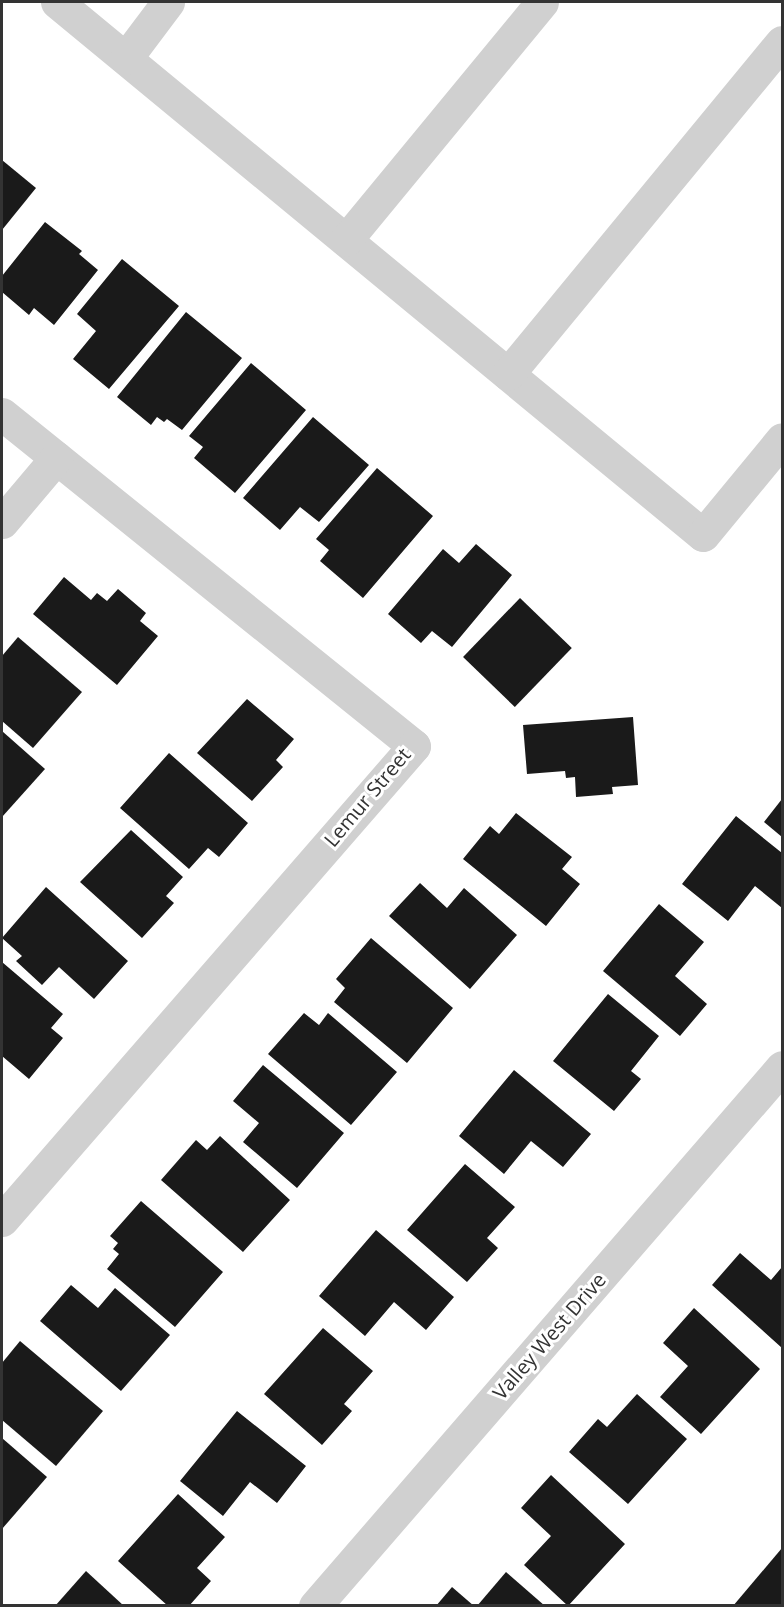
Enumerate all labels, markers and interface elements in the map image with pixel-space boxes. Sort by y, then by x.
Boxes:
street label: Lemur Street [319,743,415,851]
street label: Valley West Drive [487,1268,611,1404]

